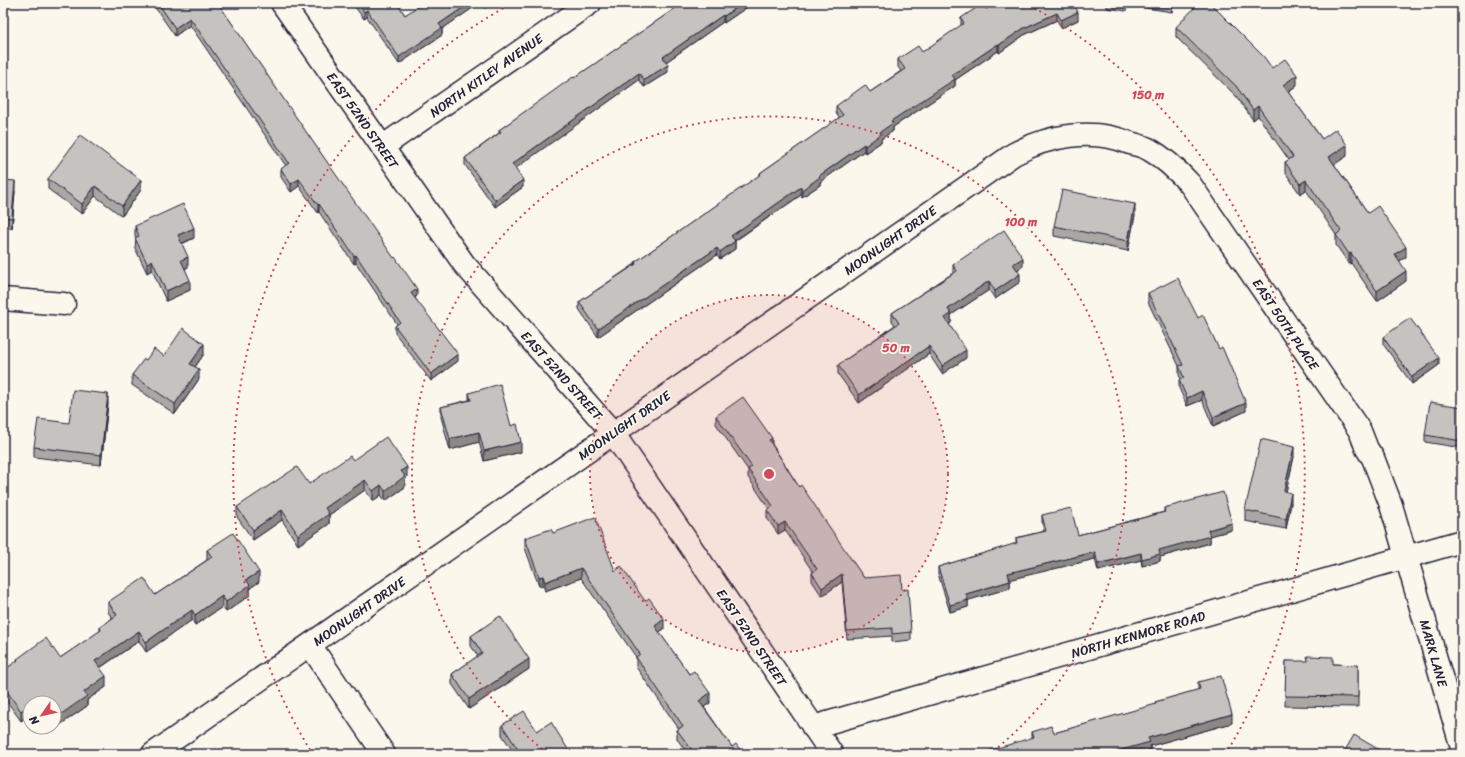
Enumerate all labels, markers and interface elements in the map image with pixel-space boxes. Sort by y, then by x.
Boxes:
street label: NORTH KITLEY AVENUE [425,27,549,123]
street label: EAST 52ND STREET [321,67,405,174]
text: 150 m [1132,84,1165,106]
street label: MOONLIGHT DRIVE [839,199,942,281]
text: 100 m [1005,211,1038,233]
street label: EAST 50TH PLACE [1246,274,1325,376]
street label: EAST 52ND STREET [515,325,609,426]
text: 50 m [882,337,910,359]
street label: MOONLIGHT DRIVE [573,384,676,466]
centre of rings [762,467,776,481]
street label: MOONLIGHT DRIVE [308,570,411,652]
street label: EAST 52ND STREET [710,584,794,692]
street label: NORTH KENMORE ROAD [1068,604,1208,665]
street label: MARK LANE [1413,617,1454,690]
north arrow [22,695,62,735]
text: N [24,712,45,730]

